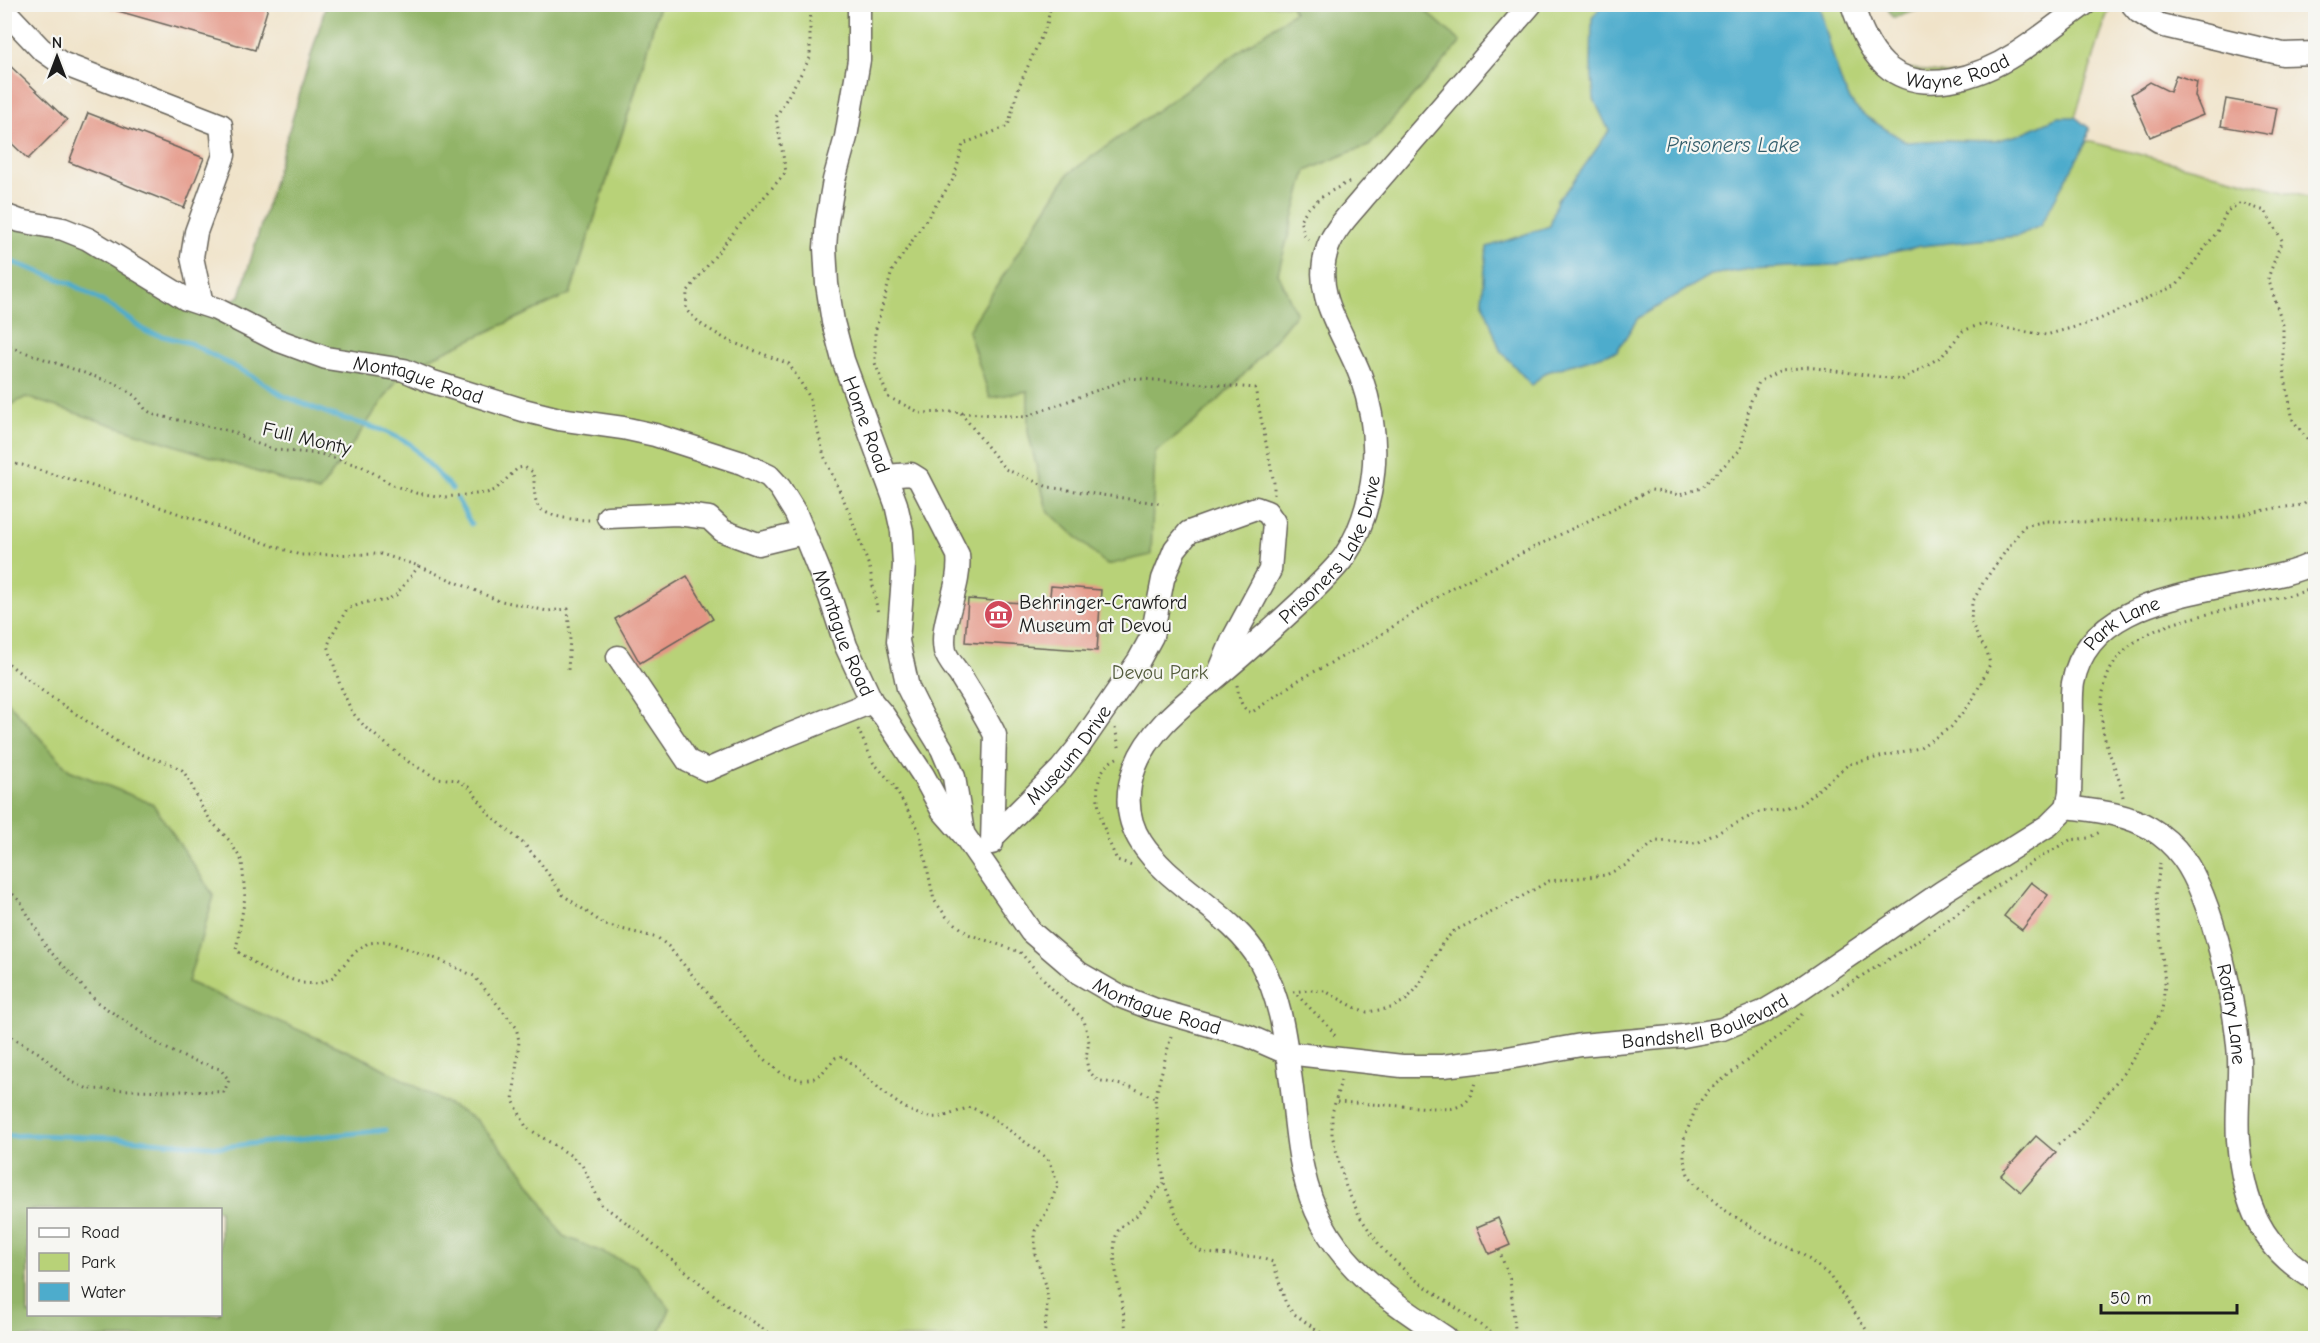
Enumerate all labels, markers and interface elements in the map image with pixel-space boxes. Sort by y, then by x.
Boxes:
north arrow [27,27,87,87]
text: N [52,34,62,52]
street label: Wayne Road [1903,49,2014,94]
water label: Prisoners Lake [1667,133,1800,157]
street label: Montague Road [352,351,486,409]
street label: Home Road [838,373,895,476]
street label: Full Monty [260,417,354,460]
street label: Prisoners Lake Drive [1274,474,1385,629]
street label: Montague Road [808,566,879,700]
place label: Behringer-Crawford Museum at Devou [1019,591,1187,637]
street label: Park Lane [2079,591,2163,655]
museum icon: Behringer-Crawford Museum at Devou [982,598,1014,630]
park label: Devou Park [1112,661,1208,684]
street label: Museum Drive [1021,701,1116,809]
street label: Rotary Lane [2212,961,2250,1065]
street label: Montague Road [1089,973,1224,1040]
street label: Bandshell Boulevard [1621,989,1793,1053]
legend [27,1208,222,1316]
text: Road [81,1222,120,1243]
text: Park [81,1252,116,1273]
scale bar [2101,1277,2238,1315]
text: Water [81,1282,126,1303]
text: 50 m [2110,1288,2152,1309]

